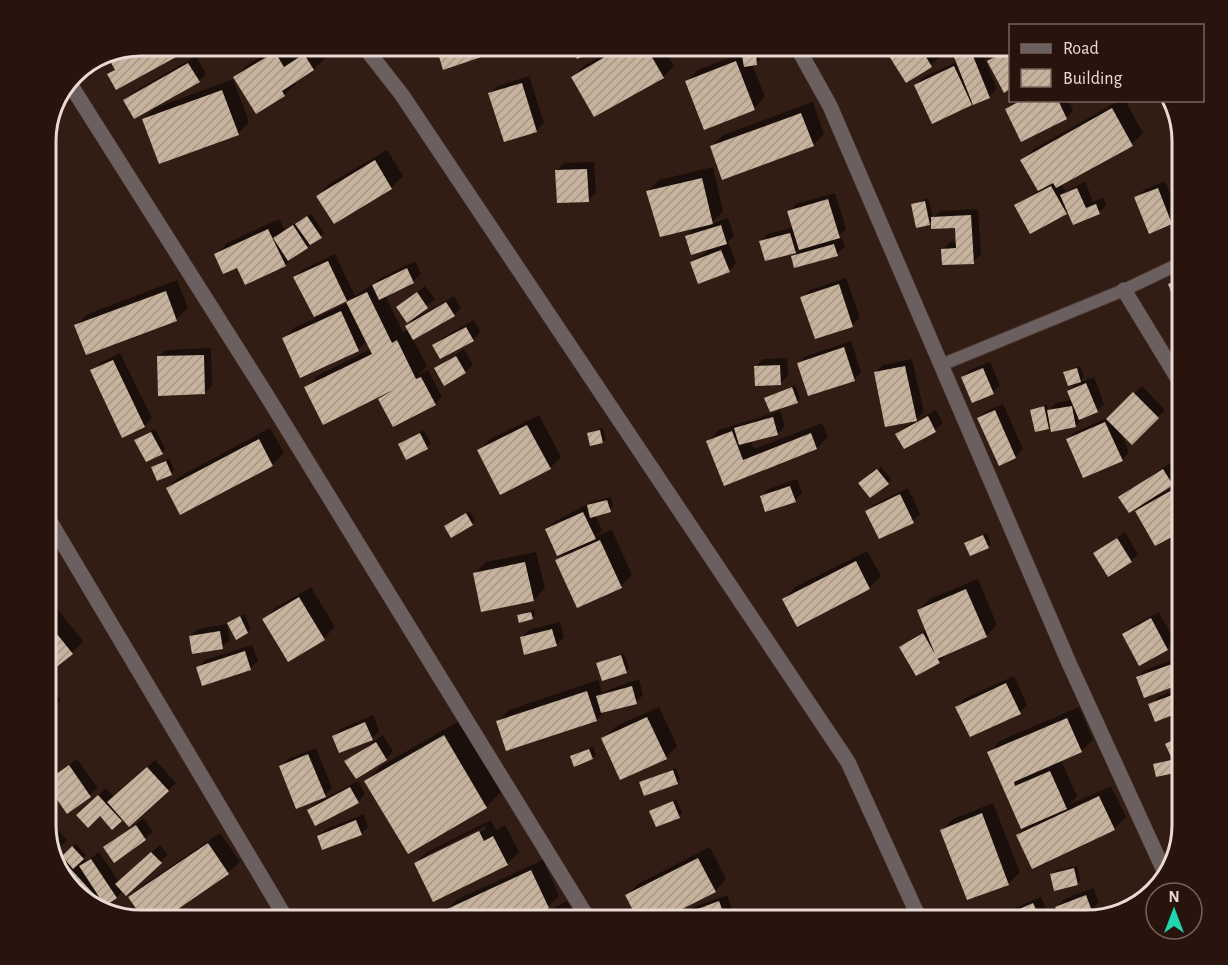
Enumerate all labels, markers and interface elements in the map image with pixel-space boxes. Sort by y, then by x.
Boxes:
legend [1009,24,1204,102]
text: Road [1063,40,1099,58]
text: Building [1063,70,1123,88]
north arrow [1144,881,1204,941]
text: N [1168,889,1180,905]

